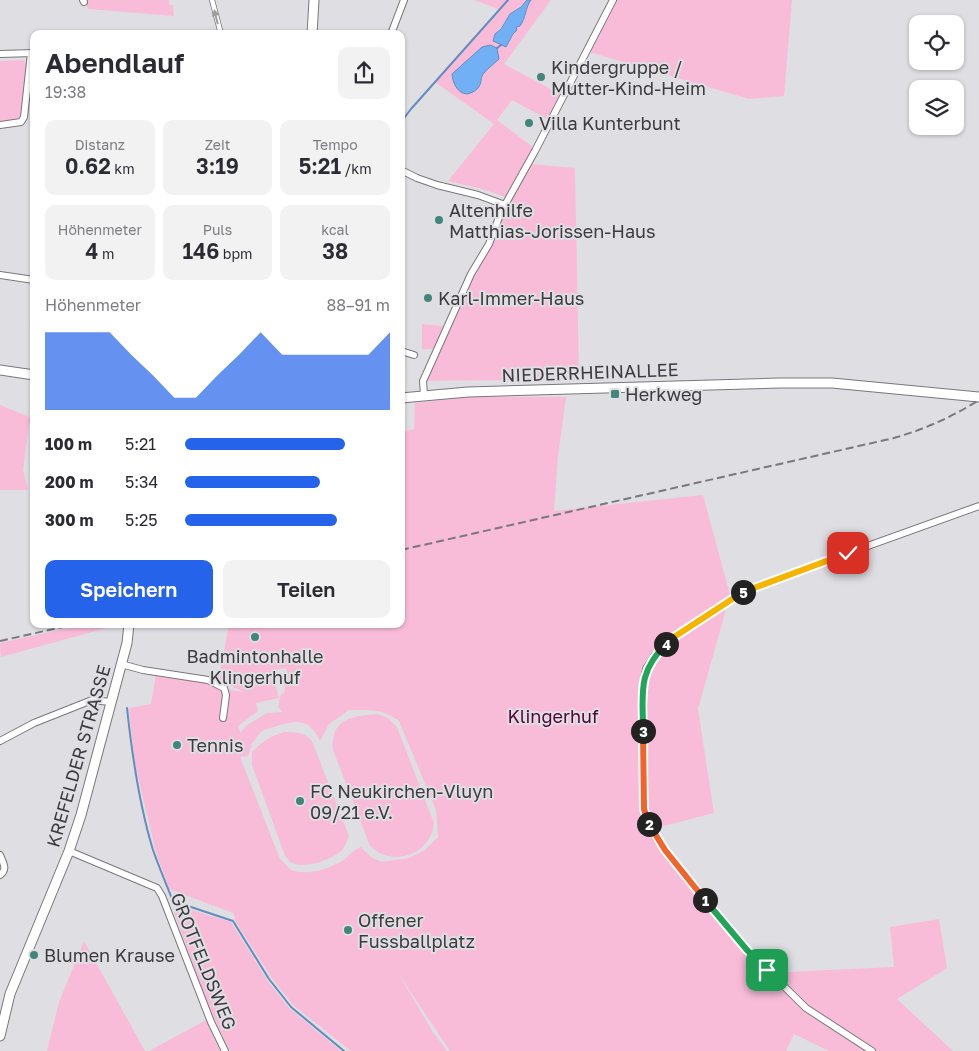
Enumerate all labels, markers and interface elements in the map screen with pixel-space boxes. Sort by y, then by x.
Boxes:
one-way arrow [212,9,220,24]
map controls [909,15,964,135]
button: locate [909,15,964,70]
text: Abendlauf [45,46,184,79]
button: share [338,47,390,99]
place label: Kindergruppe / Mutter-Kind-Heim [551,56,706,99]
marker: Kindergruppe / Mutter-Kind-Heim [535,71,547,83]
button: layers [909,80,964,135]
text: 19:38 [45,82,86,102]
place label: Villa Kunterbunt [539,112,681,134]
marker: Villa Kunterbunt [523,117,535,129]
text: Distanz [75,136,125,153]
text: Zeit [205,136,230,153]
text: Tempo [313,136,358,153]
text: 0.62 [65,153,111,179]
text: 3:19 [196,153,239,179]
text: 5:21 [299,153,341,179]
text: km [111,160,135,177]
text: /km [341,160,372,177]
place label: Altenhilfe Matthias-Jorissen-Haus [449,199,655,242]
marker: Altenhilfe Matthias-Jorissen-Haus [433,214,445,226]
text: Höhenmeter [58,221,142,238]
text: Puls [203,221,232,238]
text: kcal [321,221,349,238]
text: 4 [85,238,98,264]
text: 146 [182,238,219,264]
text: 38 [322,238,348,264]
text: m [98,245,114,262]
text: bpm [219,245,253,262]
place label: Karl-Immer-Haus [438,287,584,309]
marker: Karl-Immer-Haus [422,292,434,304]
text: Höhenmeter [45,295,141,315]
text: 88–91 m [326,295,390,315]
street label: NIEDERRHEINALLEE [501,358,679,386]
place label: Herkweg [625,383,702,405]
marker: Herkweg [609,388,621,400]
text: 100 m [45,434,92,454]
text: 5:21 [125,434,156,454]
text: 200 m [45,472,94,492]
text: 5:34 [125,472,158,492]
text: 300 m [45,510,94,530]
text: 5:25 [125,510,158,530]
pin [827,532,869,574]
icon: check [834,539,862,567]
button: Speichern [45,560,213,618]
button: Teilen [223,560,390,618]
pin: 5 [730,580,756,604]
text: 5 [739,584,748,601]
marker: Badmintonhalle Klingerhuf [249,631,261,643]
pin: 4 [654,632,678,656]
text: 4 [662,636,671,653]
place label: Badmintonhalle Klingerhuf [186,645,324,688]
street label: KREFELDER STRASSE [41,662,115,850]
park label: Klingerhuf [508,705,599,727]
pin: 3 [630,718,656,744]
text: 3 [639,723,648,740]
place label: Tennis [187,734,243,756]
marker: Tennis [171,739,183,751]
place label: FC Neukirchen-Vluyn 09/21 e.V. [310,780,493,823]
marker: FC Neukirchen-Vluyn 09/21 e.V. [294,795,306,807]
pin: 2 [636,812,662,836]
text: 2 [645,816,654,833]
pin: 1 [692,888,718,912]
street label: GROTFELDSWEG [166,889,242,1033]
text: 1 [702,892,709,909]
place label: Offener Fussballplatz [358,909,475,952]
marker: Offener Fussballplatz [342,924,354,936]
place label: Blumen Krause [44,944,175,966]
marker: Blumen Krause [28,949,40,961]
pin [746,949,788,991]
icon: arrive [753,956,781,984]

